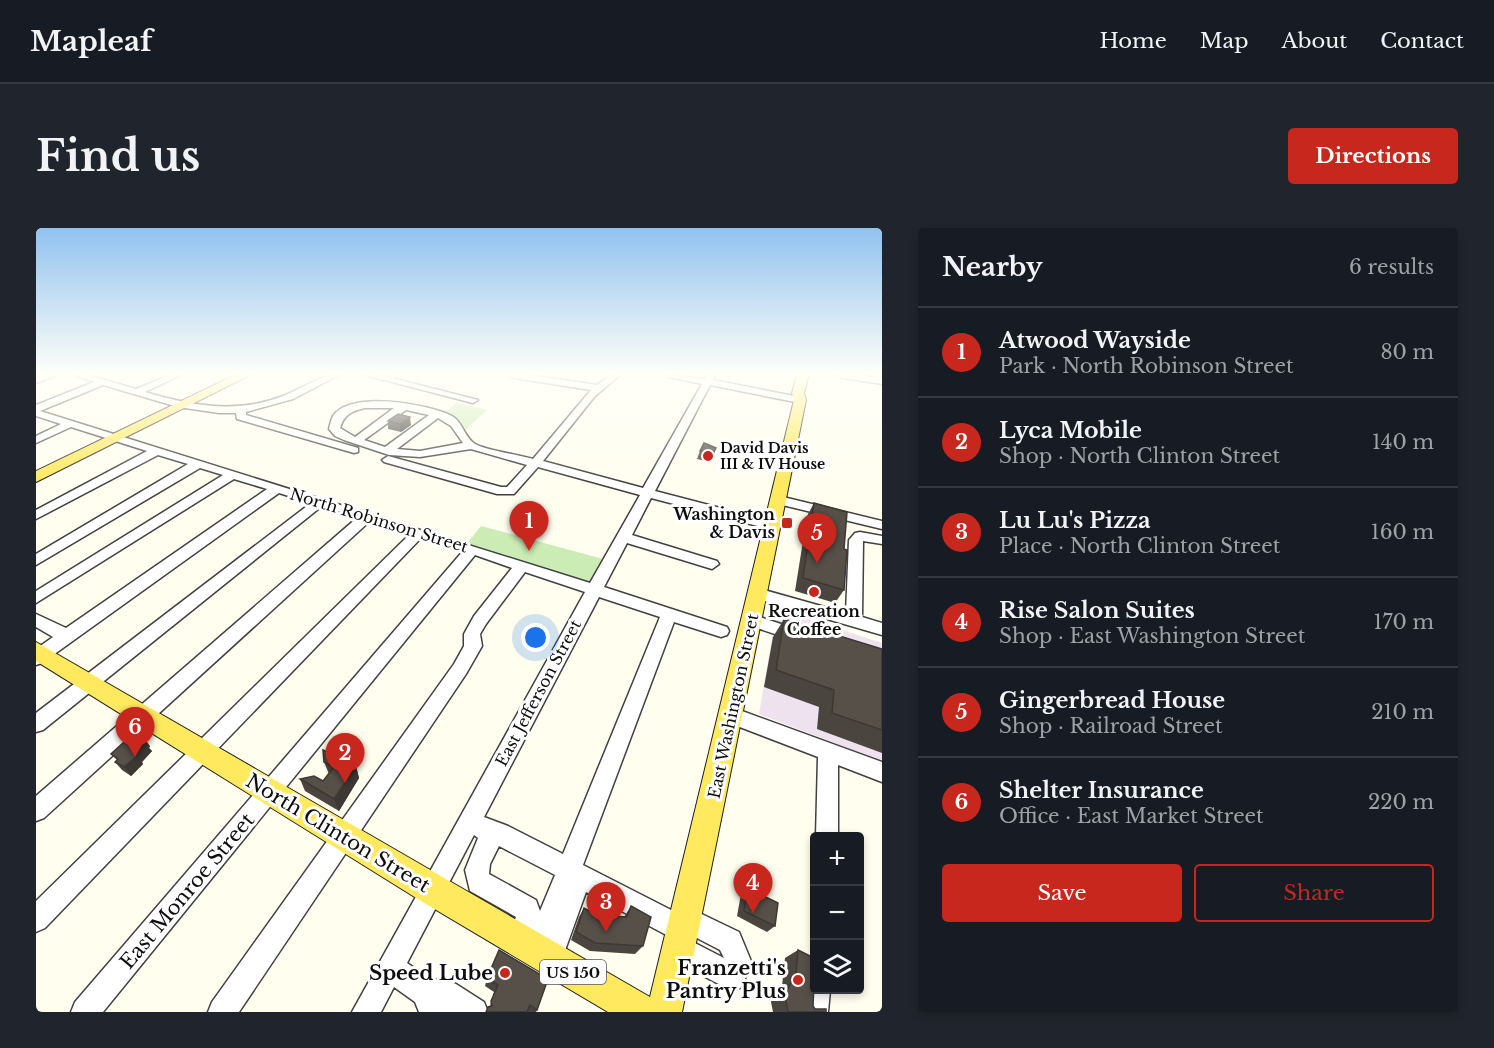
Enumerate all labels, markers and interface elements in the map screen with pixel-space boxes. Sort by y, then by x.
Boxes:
text: Mapleaf [30,24,152,59]
text: Home [1100,28,1167,54]
text: Map [1200,28,1248,54]
text: About [1281,28,1347,54]
text: Contact [1380,28,1464,54]
button: Directions [1288,128,1458,184]
text: Find us [36,130,200,182]
text: Nearby [942,251,1043,283]
text: 6 results [1349,255,1434,279]
text: Atwood Wayside [999,327,1191,354]
text: 1 [957,340,966,364]
text: 80 m [1380,340,1434,364]
text: Park · North Robinson Street [999,354,1294,378]
text: Lyca Mobile [999,417,1142,444]
text: 2 [955,430,968,454]
text: 140 m [1372,430,1434,454]
place label: David Davis III & IV House [720,439,825,473]
text: Shop · North Clinton Street [999,444,1280,468]
marker: David Davis III & IV House [701,449,715,463]
street label: North Robinson Street [288,483,470,557]
pin: 1 [510,502,548,551]
place label: Washington & Davis [672,504,775,542]
text: Lu Lu's Pizza [999,507,1151,534]
pin: 5 [798,514,836,563]
marker: Washington & Davis [780,516,794,530]
text: 3 [955,520,968,544]
text: 160 m [1371,520,1434,544]
text: Place · North Clinton Street [999,534,1280,558]
marker: Recreation Coffee [807,585,821,599]
text: Rise Salon Suites [999,597,1195,624]
place label: Recreation Coffee [768,601,860,639]
text: 4 [955,610,968,634]
text: 170 m [1374,610,1434,634]
street label: East Washington Street [704,612,762,800]
street label: East Jefferson Street [491,616,585,770]
your location [521,623,550,652]
text: Shop · East Washington Street [999,624,1305,648]
text: Gingerbread House [999,687,1225,714]
text: 5 [956,700,967,724]
text: 210 m [1371,700,1434,724]
pin: 6 [116,708,154,757]
text: Shop · Railroad Street [999,714,1223,738]
pin: 2 [326,734,364,783]
street label: North Clinton Street [242,768,435,898]
text: Shelter Insurance [999,777,1204,804]
text: 6 [955,790,968,814]
text: 220 m [1368,790,1434,814]
text: Office · East Market Street [999,804,1264,828]
street label: East Monroe Street [115,808,259,974]
map controls [810,832,864,994]
button: + [810,832,864,886]
pin: 4 [734,864,772,913]
button: Save [942,864,1182,922]
button: Share [1194,864,1434,922]
pin: 3 [586,882,626,932]
button: − [810,886,864,940]
button: layers [810,940,864,994]
place label: Franzetti's Pantry Plus [666,956,786,1003]
road number: US 150 [540,960,606,984]
place label: Speed Lube [369,961,493,985]
marker: Speed Lube [498,966,512,980]
marker: Franzetti's Pantry Plus [791,973,805,987]

